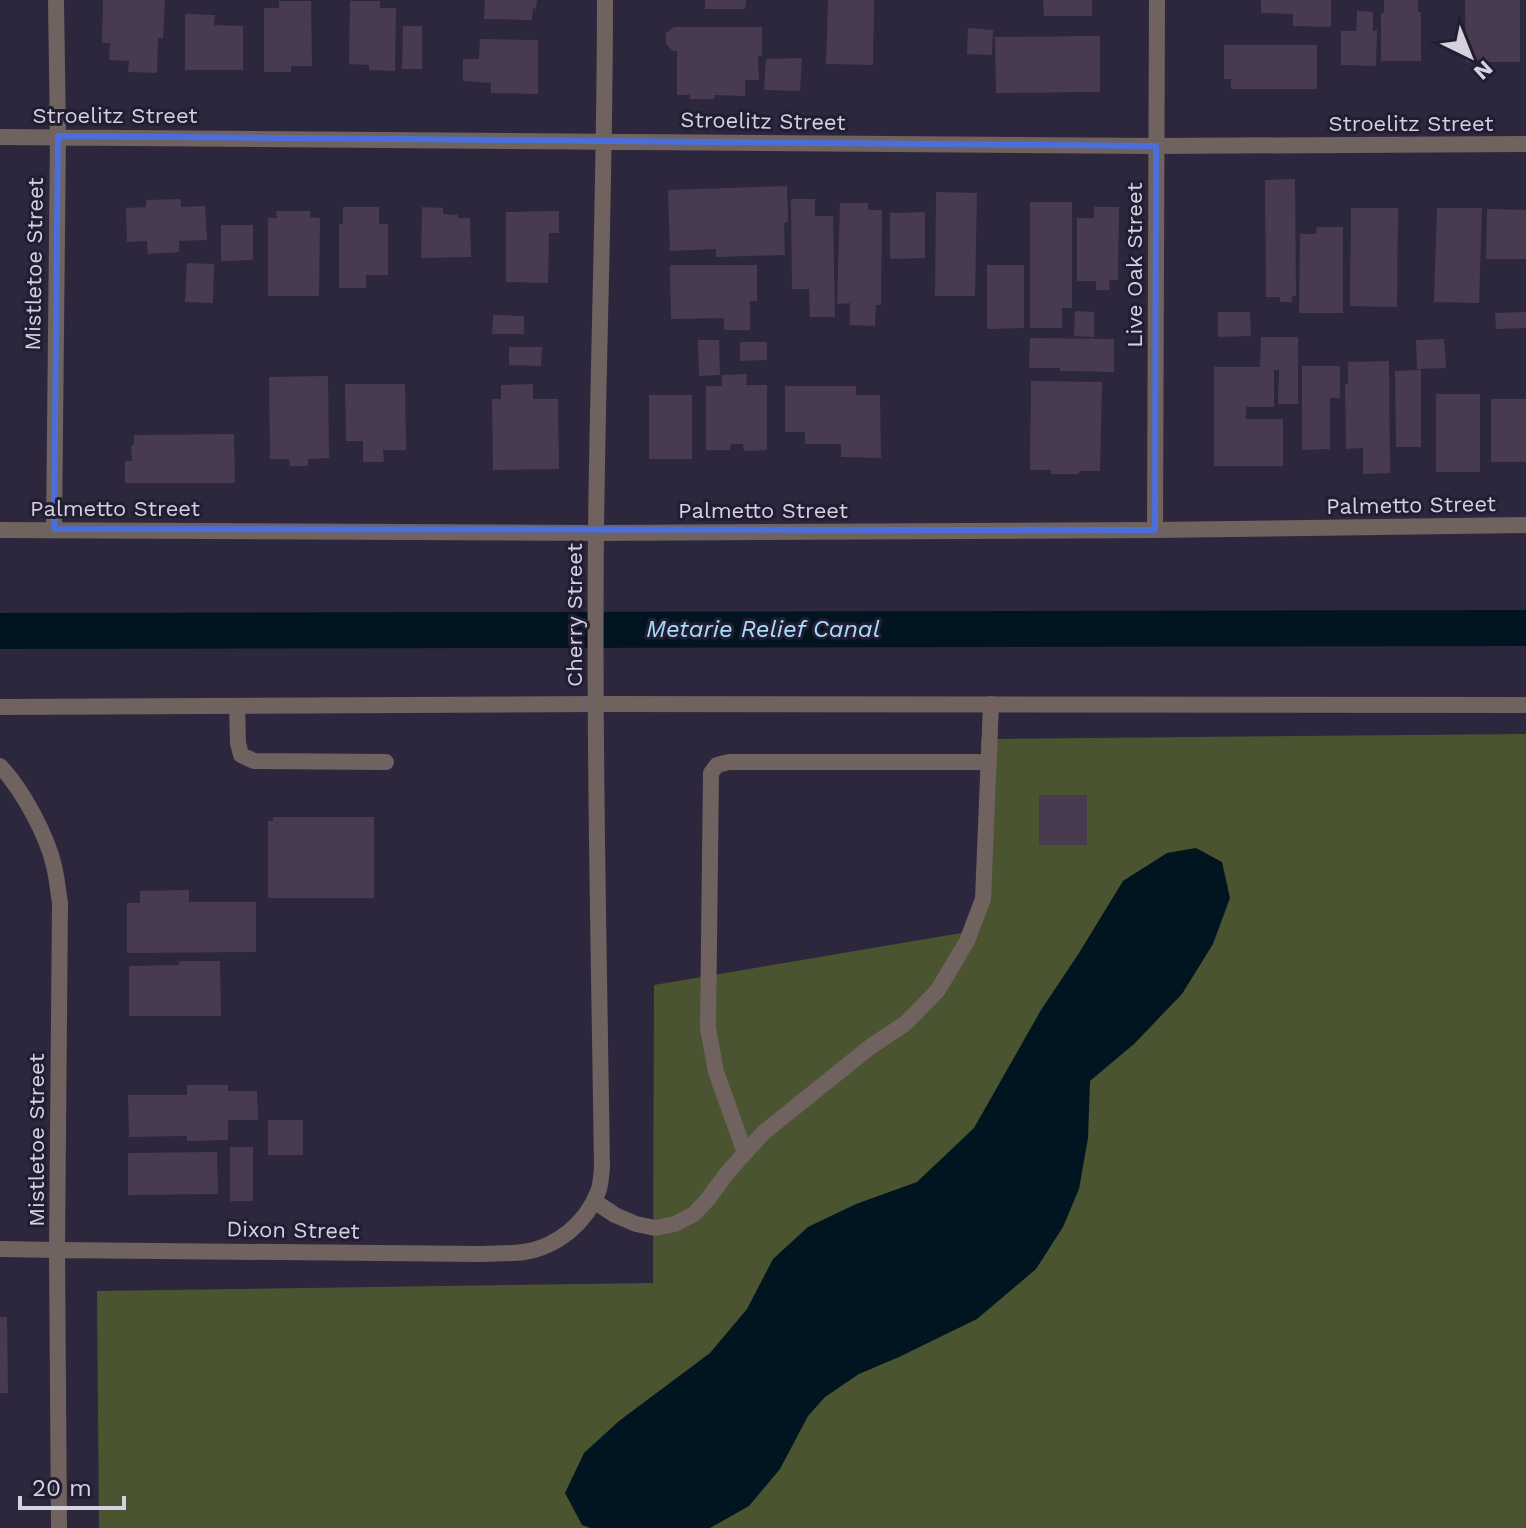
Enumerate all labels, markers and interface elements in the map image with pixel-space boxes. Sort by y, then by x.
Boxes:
north arrow [1430,16,1510,96]
text: N [1469,56,1498,85]
street label: Stroelitz Street [32,103,198,128]
street label: Stroelitz Street [680,107,846,135]
street label: Stroelitz Street [1328,111,1494,136]
street label: Mistletoe Street [20,177,48,351]
street label: Live Oak Street [1122,182,1147,348]
street label: Palmetto Street [1326,491,1496,519]
street label: Palmetto Street [30,496,200,521]
street label: Palmetto Street [678,498,848,523]
street label: Cherry Street [562,543,587,687]
water label: Metarie Relief Canal [646,615,880,643]
street label: Mistletoe Street [24,1053,49,1227]
street label: Dixon Street [226,1216,360,1244]
scale bar [20,1460,124,1510]
text: 20 m [32,1474,92,1502]

